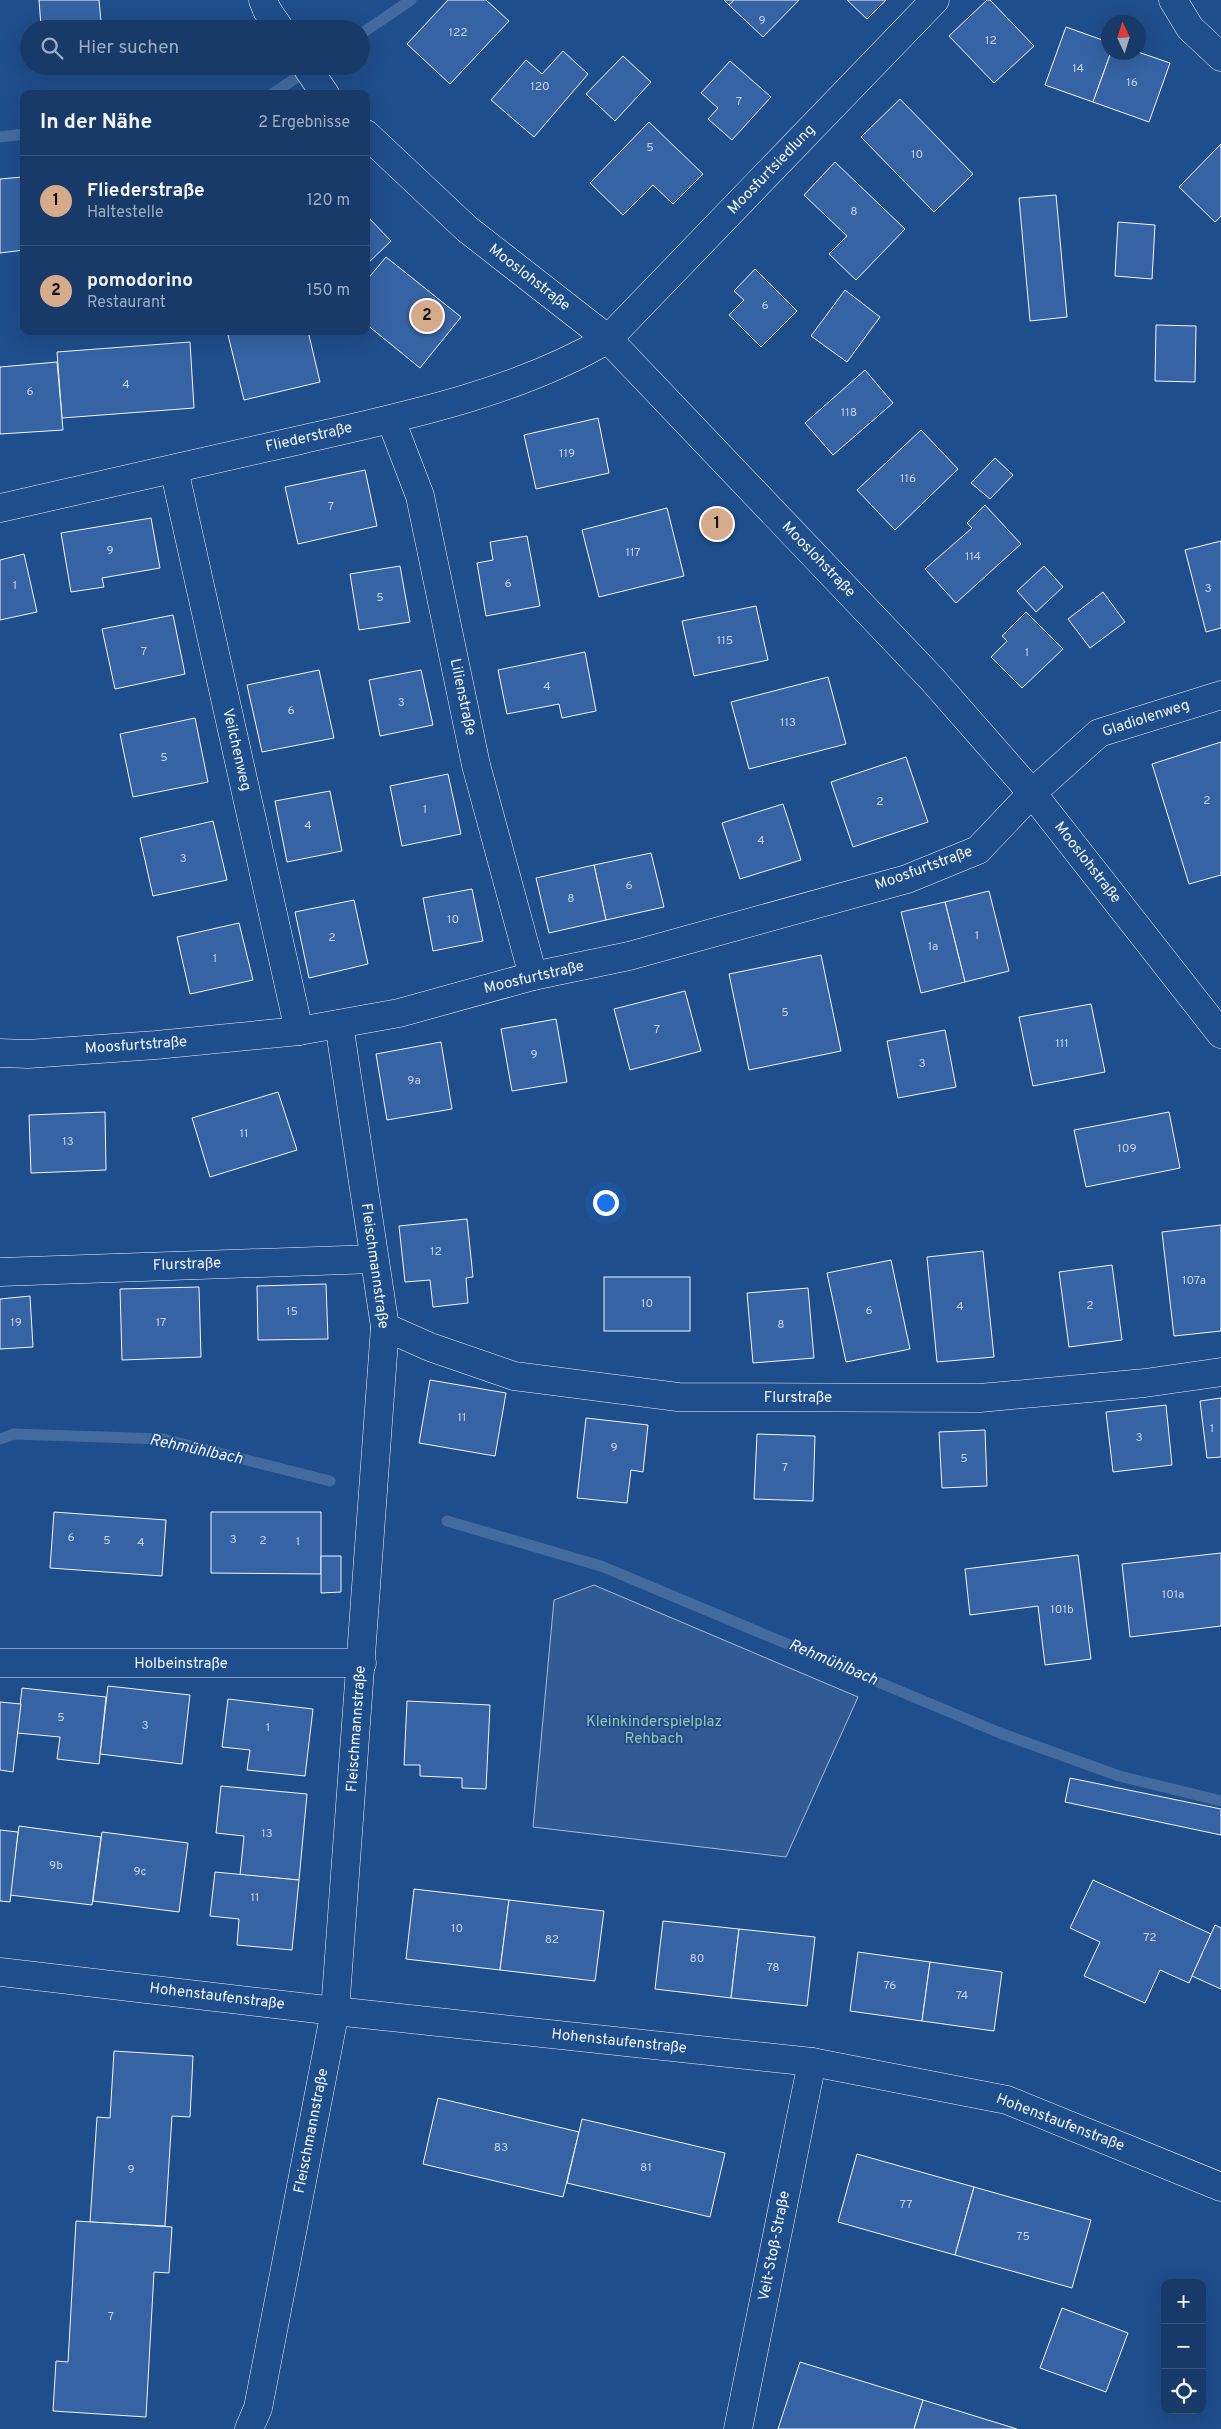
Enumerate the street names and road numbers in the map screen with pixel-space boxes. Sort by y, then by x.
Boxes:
street label: Moosfurtsiedlung [724,121,820,219]
street label: Mooslohstraße [484,240,574,316]
street label: Fliederstraße [264,419,354,457]
street label: Mooslohstraße [777,518,859,602]
street label: Lilienstraße [445,657,479,737]
street label: Gladiolenweg [1100,696,1192,742]
street label: Veilchenweg [217,707,255,793]
street label: Mooslohstraße [1049,818,1125,908]
street label: Moosfurtstraße [873,843,975,895]
street label: Moosfurtstraße [482,957,586,999]
street label: Moosfurtstraße [84,1033,188,1059]
street label: Fleischmannstraße [356,1202,392,1330]
street label: Flurstraße [153,1254,221,1276]
street label: Flurstraße [764,1389,832,1408]
street label: Holbeinstraße [134,1655,228,1674]
street label: Fleischmannstraße [343,1665,371,1793]
street label: Hohenstaufenstraße [148,1979,286,2015]
street label: Hohenstaufenstraße [550,2025,688,2059]
street label: Fleischmannstraße [291,2067,333,2195]
street label: Hohenstaufenstraße [993,2090,1127,2156]
street label: Veit-Stoß-Straße [755,2189,795,2303]

